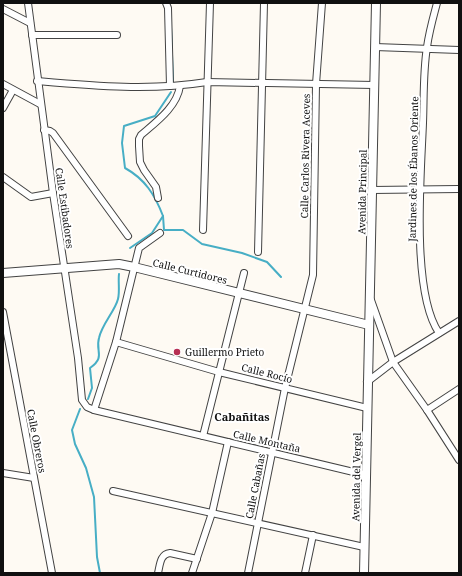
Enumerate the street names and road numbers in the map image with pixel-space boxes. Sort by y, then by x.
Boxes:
street label: Calle Carlos Rivera Aceves [297,93,313,219]
street label: Jardines de los Ébanos Oriente [405,96,421,243]
street label: Avenida Principal [354,149,370,235]
street label: Calle Estibadores [52,167,78,250]
street label: Calle Curtidores [151,255,229,287]
street label: Calle Rocío [240,360,294,386]
street label: Calle Obreros [24,408,50,474]
street label: Calle Montaña [232,426,302,456]
street label: Avenida del Vergel [348,432,364,522]
street label: Calle Cabañas [242,452,268,520]

